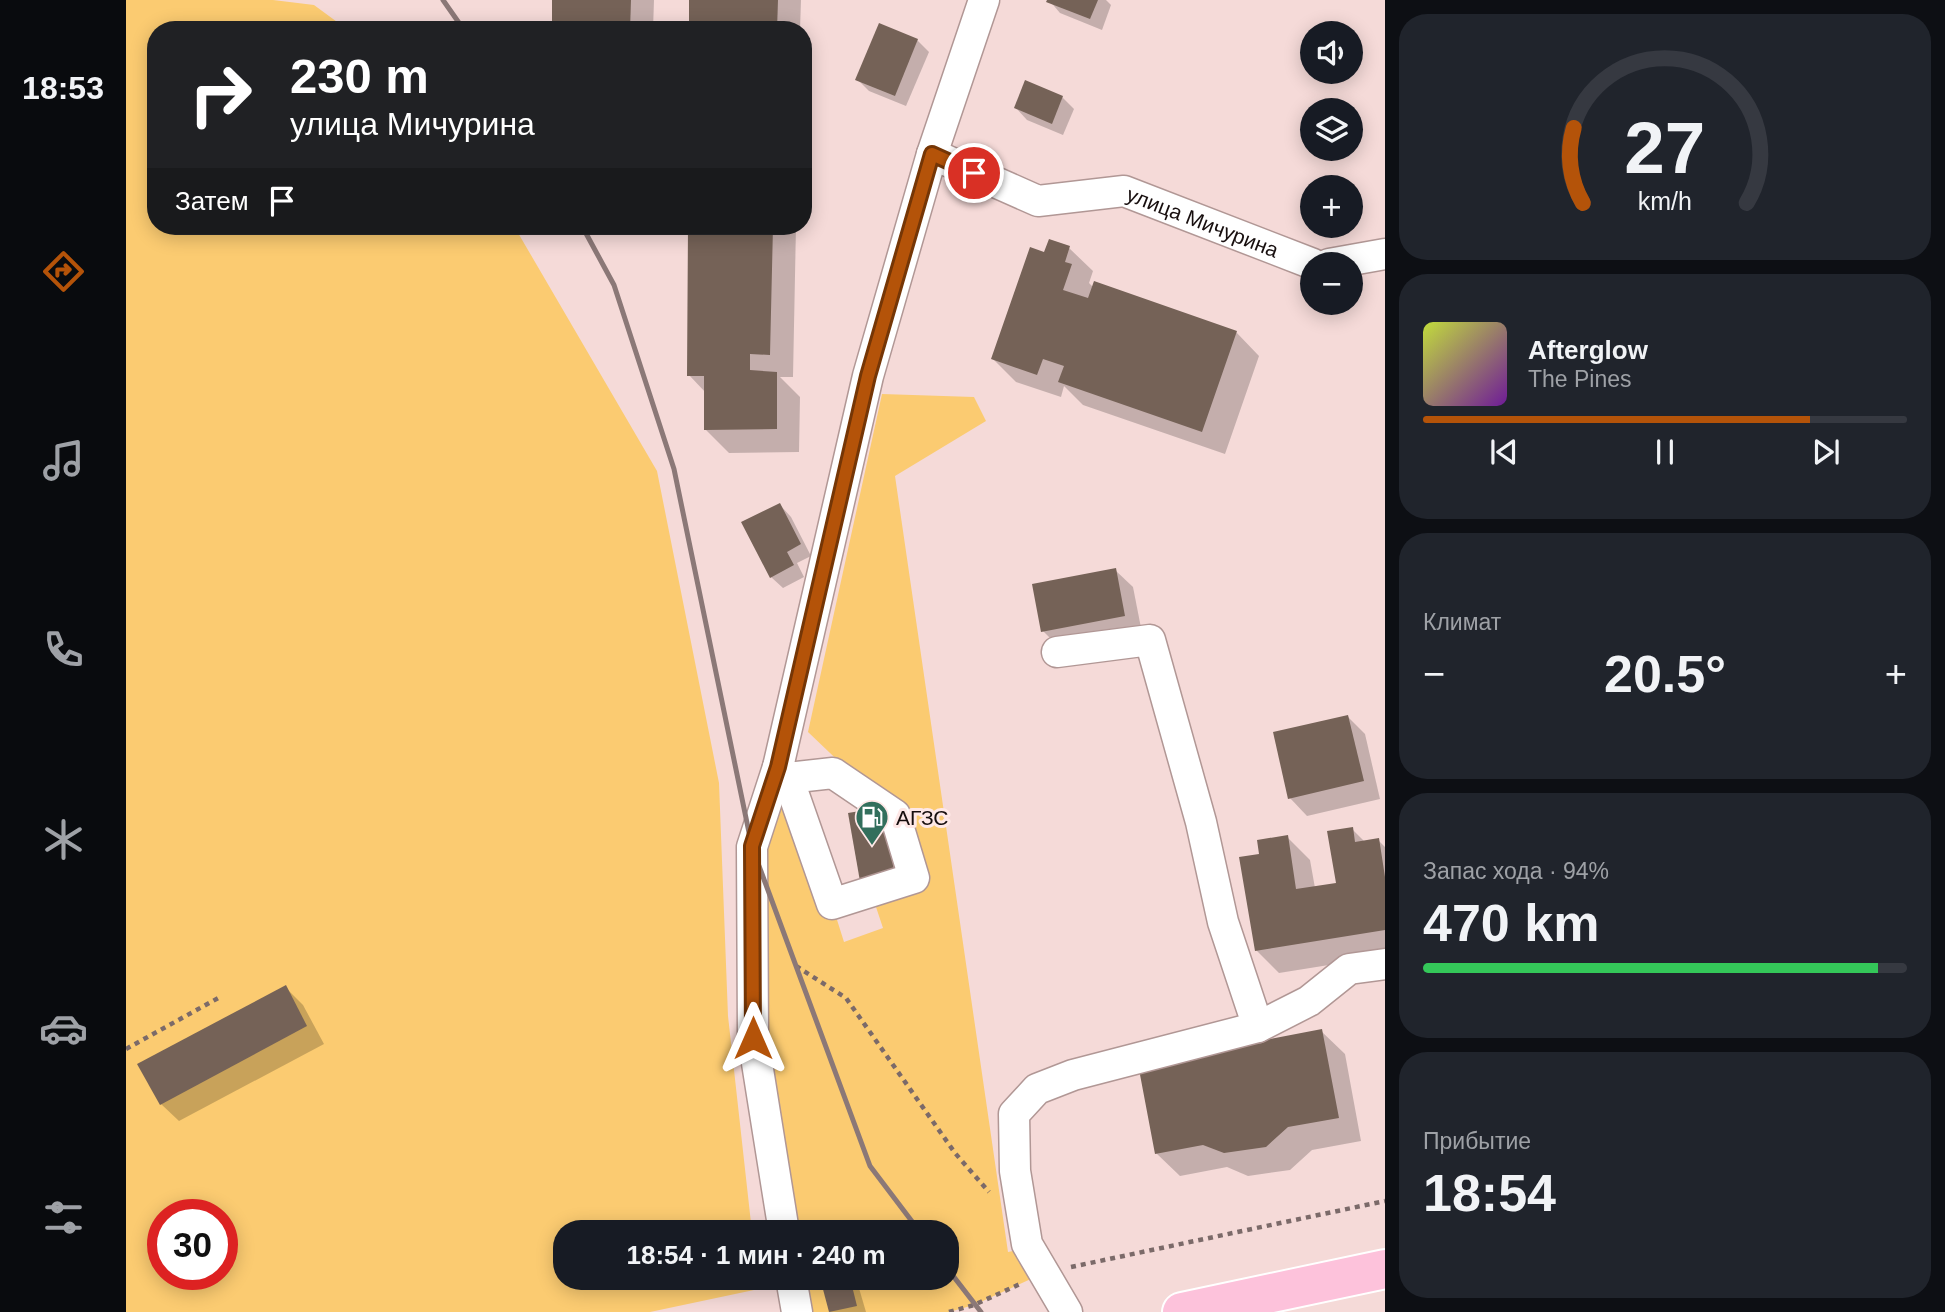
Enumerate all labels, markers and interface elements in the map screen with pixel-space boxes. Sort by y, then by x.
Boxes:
map controls [1300,21,1363,315]
button: sound [1300,21,1363,84]
icon: right [175,49,266,140]
text: 230 m [290,49,429,103]
text: 18:53 [22,70,104,106]
button: layers [1300,98,1363,161]
text: улица Мичурина [290,106,535,142]
text: 27 [1625,107,1705,188]
pin [944,143,1004,203]
icon: arrive [955,154,993,192]
button: + [1300,175,1363,238]
icon: arrive [263,182,301,220]
street label: улица Мичурина [1124,182,1282,261]
text: Затем [175,186,249,216]
text: km/h [1638,187,1692,215]
icon: directions [39,247,88,296]
button: − [1300,252,1363,315]
text: Afterglow [1528,335,1648,365]
text: The Pines [1528,366,1632,392]
icon: previous [1485,433,1523,471]
icon: pause [1646,433,1684,471]
icon: next [1807,433,1845,471]
icon: music [39,436,88,485]
text: Климат [1423,609,1501,635]
icon: phone [39,625,88,674]
text: 20.5° [1604,645,1726,703]
text: − [1423,653,1445,695]
text: + [1885,653,1907,695]
fuel station icon: АГЗС [853,798,891,847]
place label: АГЗС [896,806,949,829]
icon: climate [39,815,88,864]
text: Запас хода · 94% [1423,858,1609,884]
text: 470 km [1423,894,1599,952]
position arrow [716,1001,790,1075]
icon: car [39,1004,88,1053]
text: Прибытие [1423,1128,1531,1154]
text: 18:54 [1423,1164,1556,1222]
icon: filters [39,1193,88,1242]
speed limit sign: 30 [147,1199,238,1290]
text: 18:54 · 1 мин · 240 m [626,1240,886,1270]

